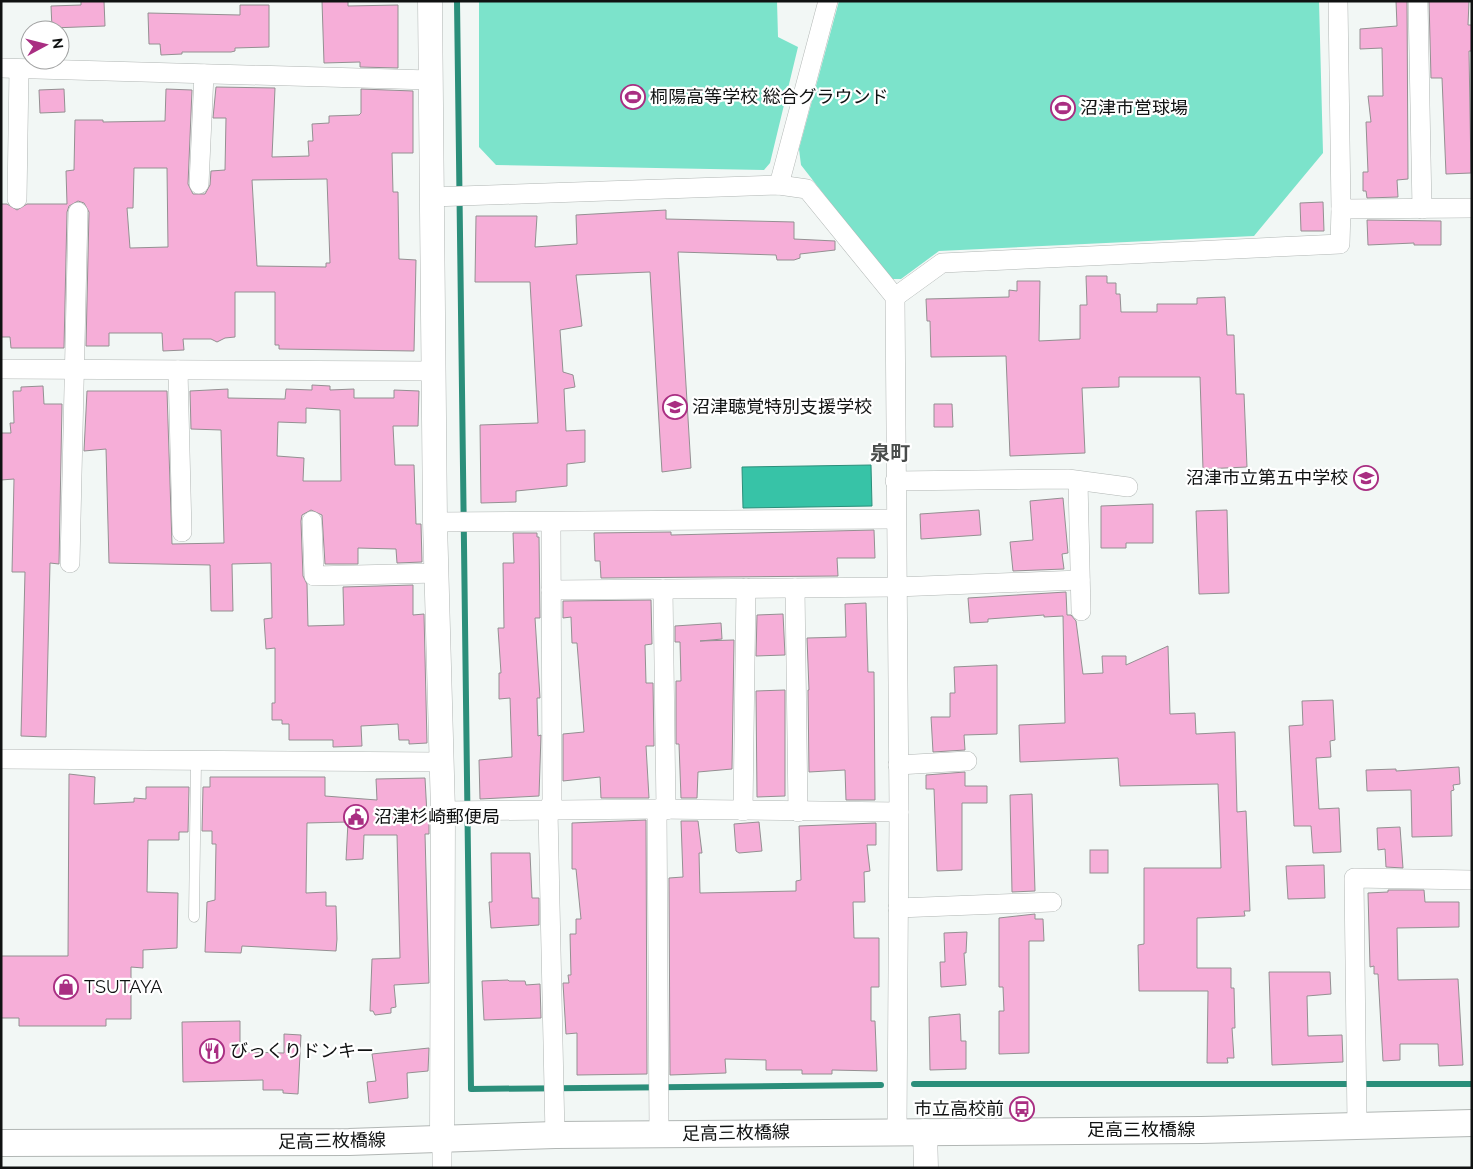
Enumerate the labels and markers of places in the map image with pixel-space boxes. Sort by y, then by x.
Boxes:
sports icon: 桐陽高等学校 総合グラウンド [620,84,646,110]
place label: 桐陽高等学校 総合グラウンド [650,86,889,107]
sports icon: 沼津市営球場 [1050,95,1076,121]
place label: 沼津市営球場 [1080,97,1188,118]
school or university icon: 沼津聴覚特別支援学校 [662,394,688,420]
place label: 沼津聴覚特別支援学校 [692,396,872,417]
school or university icon: 沼津市立第五中学校 [1353,465,1379,491]
place label: 沼津市立第五中学校 [1186,467,1348,488]
public building icon: 沼津杉崎郵便局 [343,804,369,830]
place label: 沼津杉崎郵便局 [374,806,500,827]
shop icon: TSUTAYA [53,974,79,1000]
place label: TSUTAYA [84,976,162,997]
restaurant icon: びっくりドンキー [199,1038,225,1064]
place label: びっくりドンキー [230,1040,374,1061]
bus stop icon: 市立高校前 [1009,1096,1035,1122]
place label: 市立高校前 [914,1098,1004,1119]

